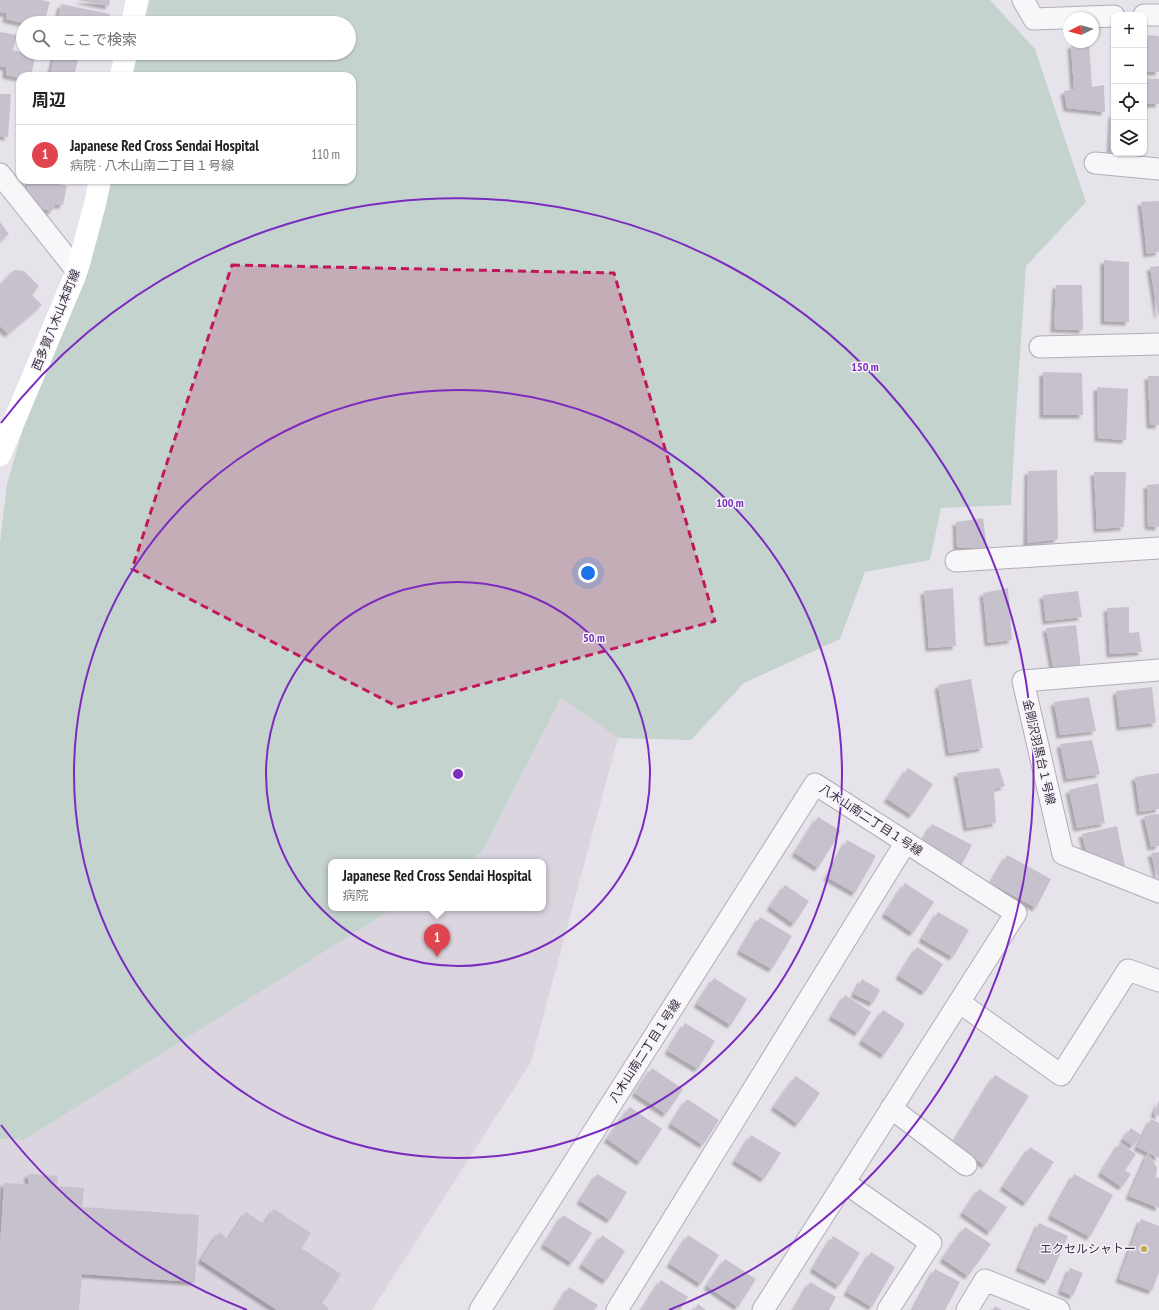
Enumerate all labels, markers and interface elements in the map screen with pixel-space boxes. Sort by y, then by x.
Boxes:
north arrow [1063,12,1099,48]
map controls [1111,12,1147,156]
button: + [1111,12,1147,48]
search box [16,16,356,60]
icon: search [30,27,52,49]
text: ここで検索 [62,30,137,49]
button: − [1111,48,1147,84]
button: locate [1111,84,1147,120]
text: 周辺 [32,89,66,111]
button: layers [1111,120,1147,156]
text: Japanese Red Cross Sendai Hospital [70,136,259,155]
text: 1 [42,146,48,163]
text: 110 m [311,146,340,163]
text: 病院 · 八木山南二丁目１号線 [70,157,234,174]
street label: 西多賀八木山本町線 [28,267,83,373]
text: 150 m [851,359,879,374]
text: 100 m [716,495,744,510]
your location [578,563,598,583]
text: 50 m [583,630,605,645]
street label: 金剛沢羽黒台１号線 [1020,698,1059,806]
centre of rings [451,767,465,781]
street label: 八木山南二丁目１号線 [817,781,926,859]
popup [328,859,546,911]
text: Japanese Red Cross Sendai Hospital [343,866,531,885]
text: 病院 [343,887,369,904]
pin: 1 [424,924,450,957]
street label: 八木山南二丁目１号線 [606,996,684,1105]
place label: エクセルシャトー [1040,1241,1136,1256]
marker: エクセルシャトー [1139,1244,1149,1254]

